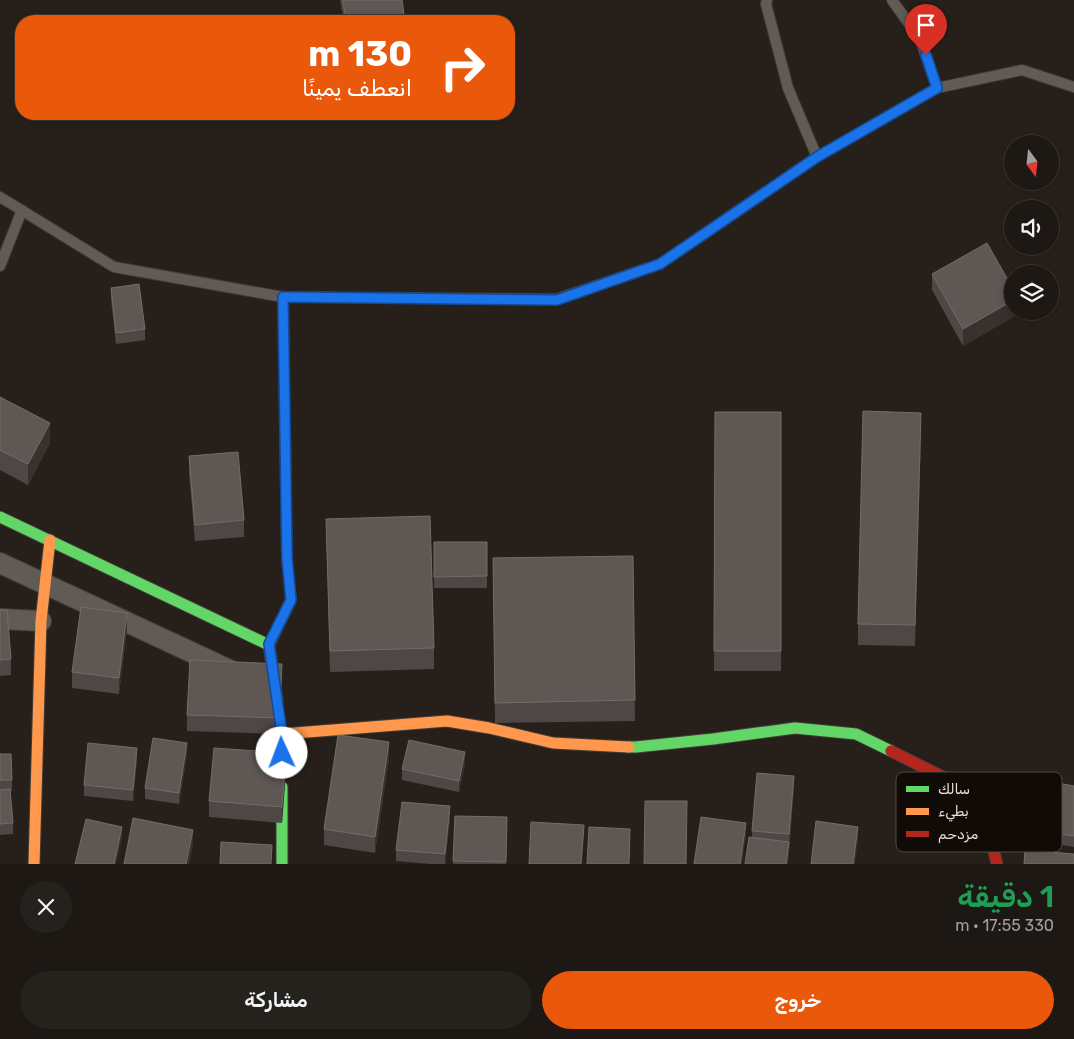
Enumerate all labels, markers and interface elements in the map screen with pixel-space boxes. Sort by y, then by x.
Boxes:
pin [905,4,947,55]
icon: arrive [912,11,940,39]
text: 130 m [308,33,412,75]
icon: right [430,35,495,100]
text: انعطف يمينًا [302,75,412,102]
north arrow [1004,135,1059,190]
map controls [1004,135,1059,320]
button: sound [1004,200,1059,255]
button: layers [1004,265,1059,320]
position arrow [255,726,307,778]
legend [896,772,1062,852]
text: سالك [938,781,970,798]
text: بطيء [938,803,969,822]
text: مزدحم [938,826,978,843]
text: 1 دقيقة [957,879,1054,915]
button: close [20,881,72,933]
text: 330 m · 17:55 [955,916,1054,935]
button: مشاركة [20,971,532,1029]
button: خروج [542,971,1054,1029]

